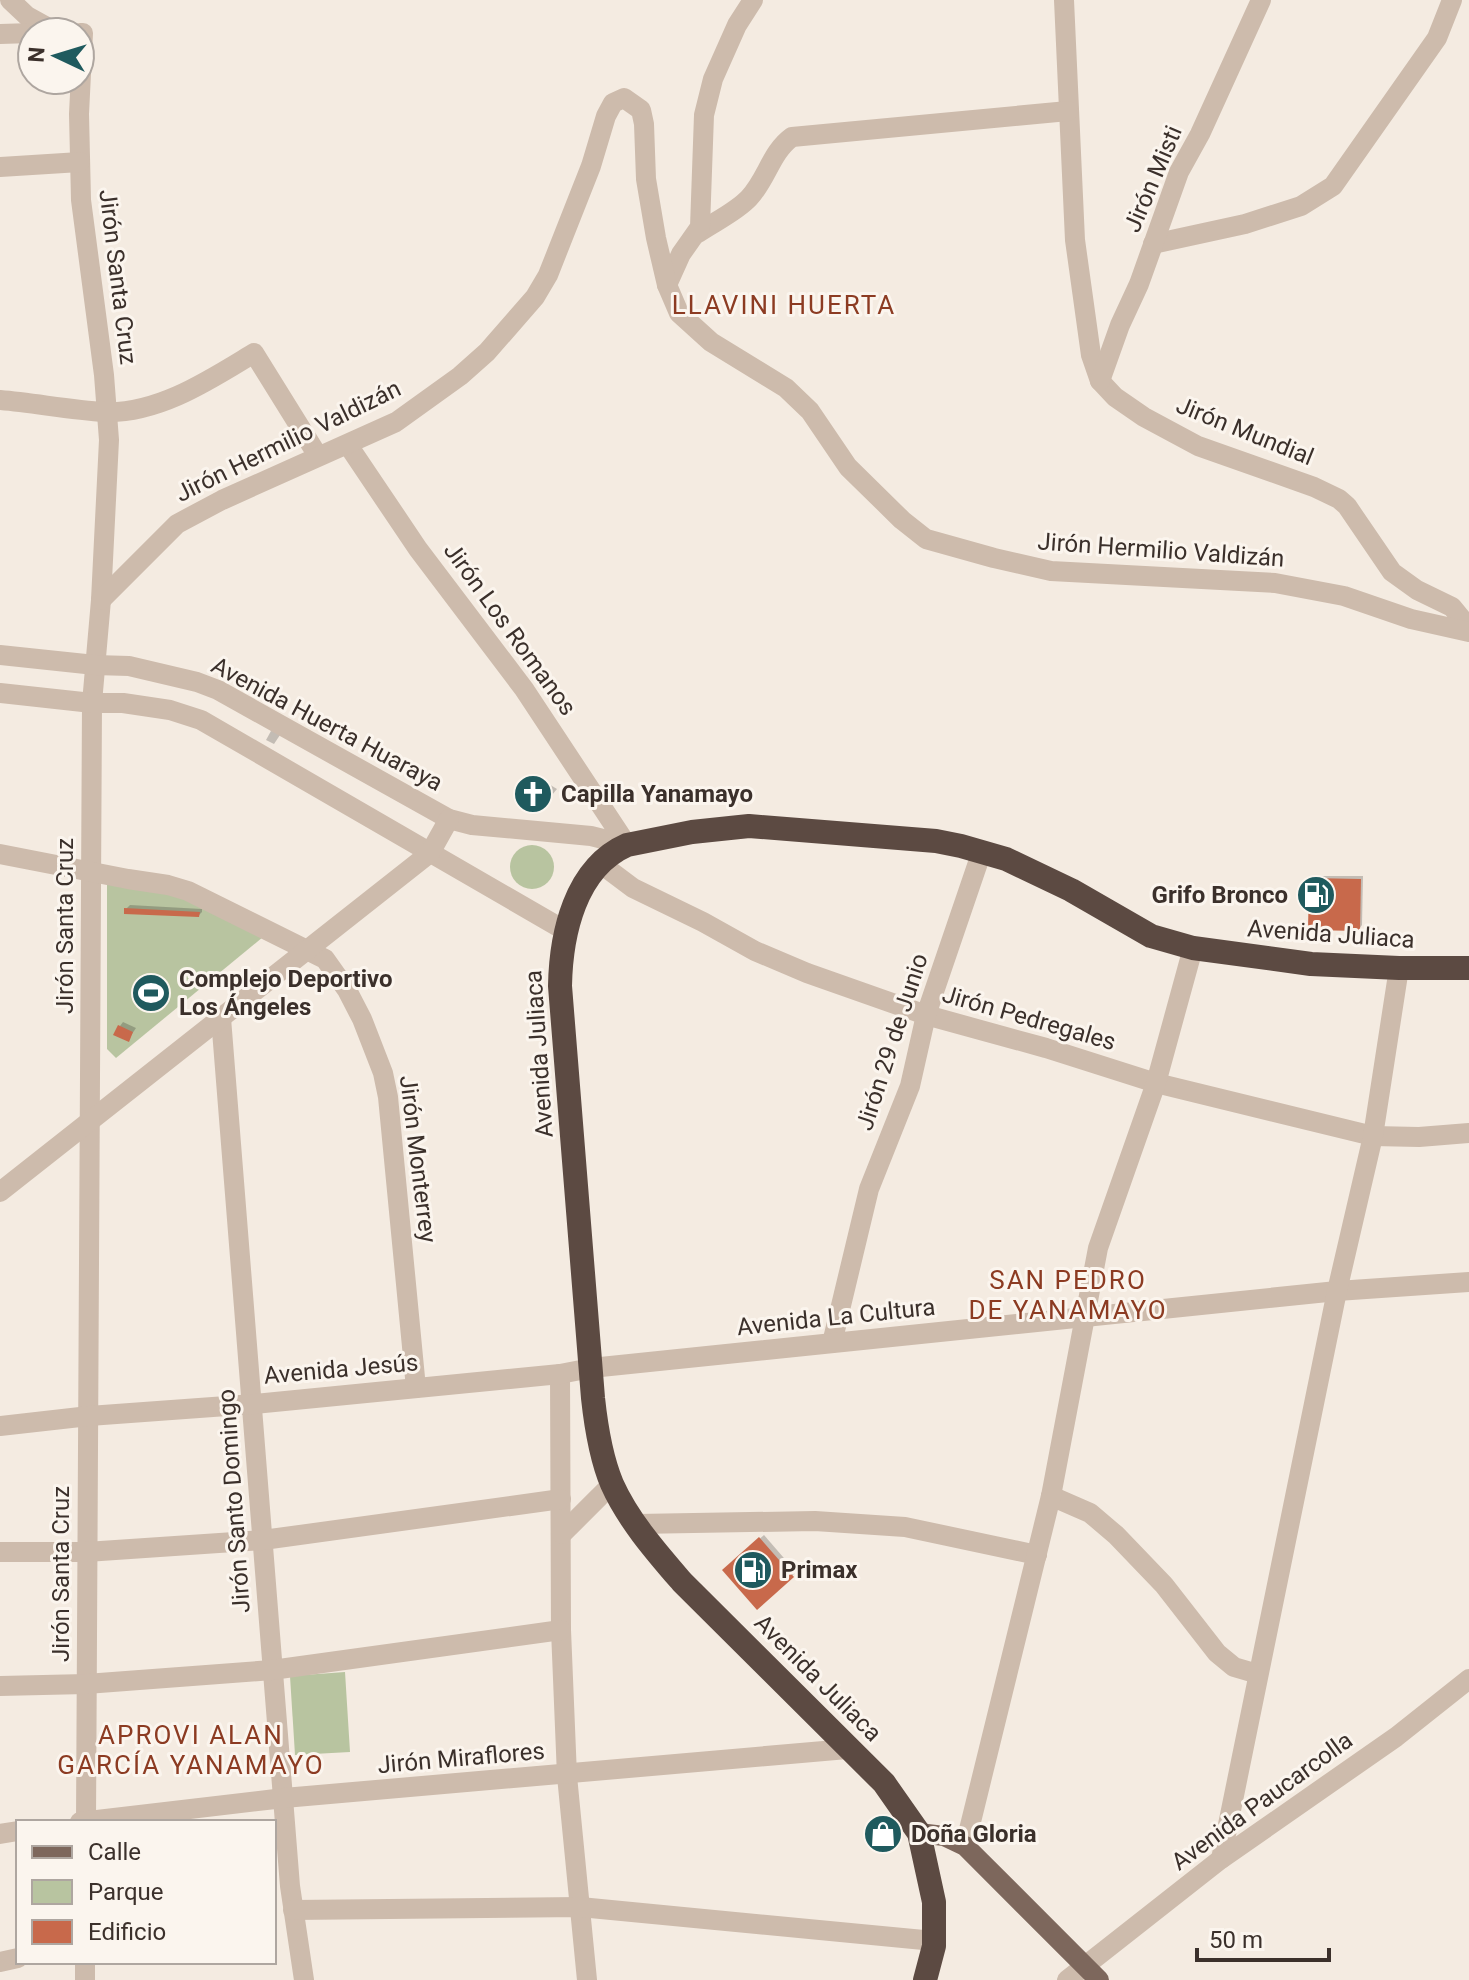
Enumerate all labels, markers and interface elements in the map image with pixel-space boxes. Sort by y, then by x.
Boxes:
north arrow [16,16,96,96]
text: N [24,46,50,63]
street label: Jirón Misti [1118,122,1188,236]
street label: Jirón Santa Cruz [93,188,143,366]
district label: LLAVINI HUERTA [672,290,896,320]
street label: Jirón Hermilio Valdizán [171,374,405,508]
street label: Jirón Mundial [1172,391,1318,471]
street label: Jirón Hermilio Valdizán [1037,527,1285,573]
street label: Jirón Los Romanos [438,537,582,721]
street label: Avenida Huerta Huaraya [207,651,447,797]
church icon: Capilla Yanamayo [512,773,554,815]
place label: Capilla Yanamayo [561,780,753,808]
street label: Jirón Santa Cruz [51,838,79,1014]
fuel station icon: Grifo Bronco [1295,874,1337,916]
place label: Grifo Bronco [1152,881,1288,909]
street label: Avenida Juliaca [1246,914,1416,954]
street label: Jirón 29 de Junio [850,950,934,1134]
place label: Complejo Deportivo Los Ángeles [179,965,393,1021]
street label: Avenida Juliaca [519,969,559,1139]
sports icon: Complejo Deportivo Los Ángeles [130,972,172,1014]
street label: Jirón Pedregales [939,980,1119,1056]
street label: Jirón Monterrey [394,1074,442,1245]
district label: SAN PEDRO DE YANAMAYO [968,1265,1168,1325]
street label: Avenida La Cultura [735,1293,937,1341]
street label: Avenida Jesús [263,1348,419,1390]
street label: Jirón Santo Domingo [212,1388,256,1614]
street label: Jirón Santa Cruz [47,1486,75,1662]
fuel station icon: Primax [732,1549,774,1591]
place label: Primax [781,1556,858,1584]
street label: Avenida Juliaca [749,1609,887,1747]
district label: APROVI ALAN GARCÍA YANAMAYO [57,1720,325,1780]
street label: Avenida Paucarcolla [1166,1726,1358,1876]
street label: Jirón Miraflores [376,1737,546,1779]
shop icon: Doña Gloria [862,1813,904,1855]
legend [16,1820,276,1964]
place label: Doña Gloria [911,1820,1037,1848]
text: Calle [88,1838,141,1866]
text: Parque [88,1878,164,1906]
scale bar [1197,1912,1329,1962]
text: Edificio [88,1918,166,1946]
text: 50 m [1209,1926,1263,1954]

